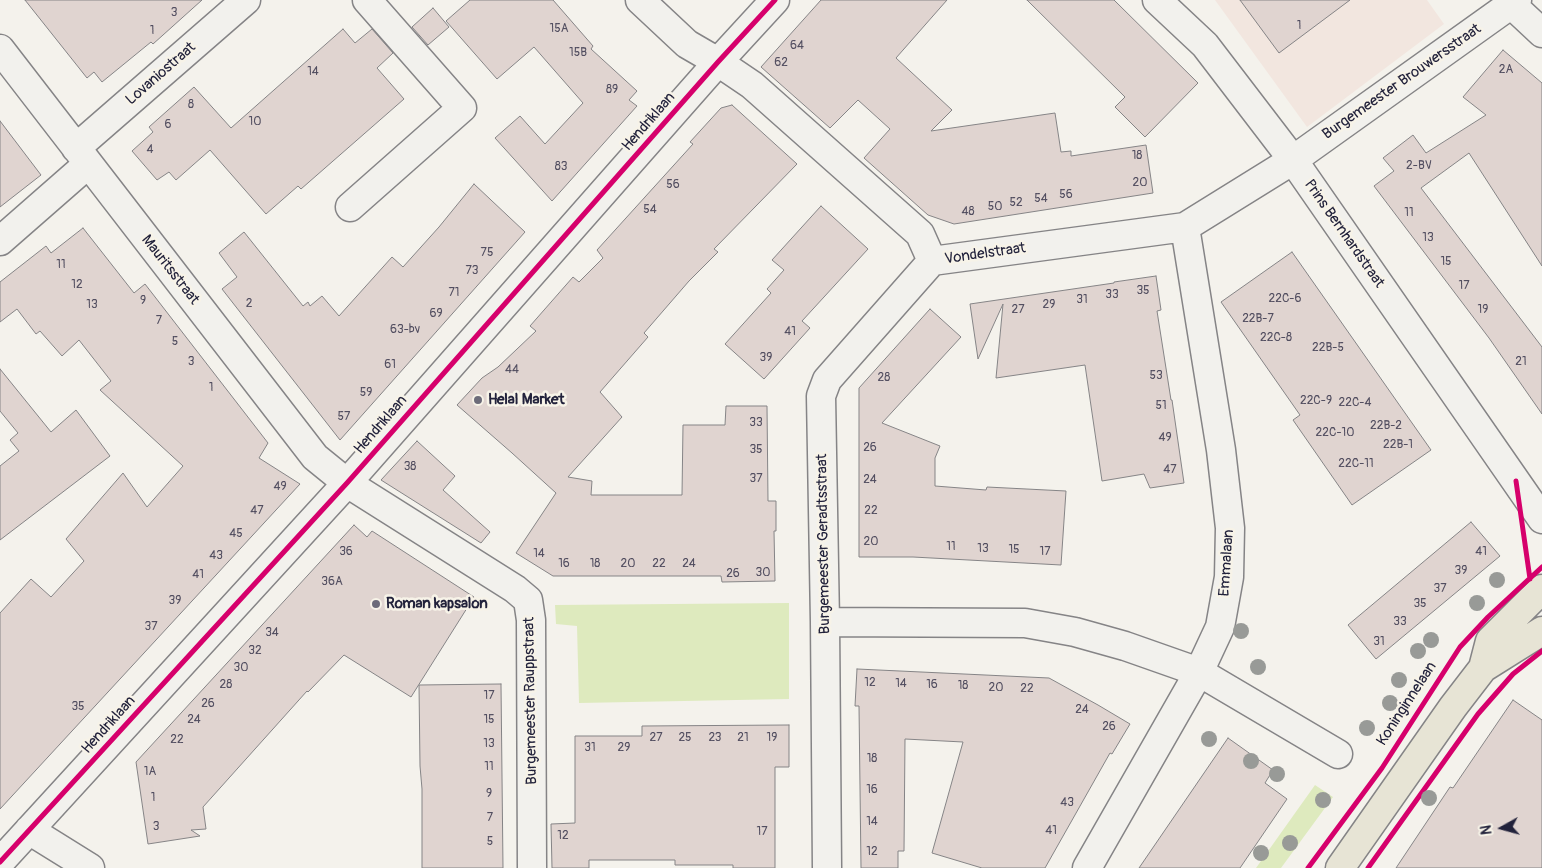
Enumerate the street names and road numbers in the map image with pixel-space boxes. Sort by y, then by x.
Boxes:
street label: Burgemeester Brouwersstraat [1319,20,1485,144]
street label: Lovaniostraat [122,39,200,109]
street label: Hendriklaan [619,89,679,155]
street label: Prins Bernhardstraat [1300,176,1388,292]
street label: Mauritsstraat [137,232,203,308]
street label: Vondelstraat [943,239,1027,269]
street label: Hendriklaan [351,392,411,458]
street label: Burgemeester Geradtsstraat [813,454,835,634]
street label: Emmalaan [1216,529,1238,597]
street label: Burgemeester Rauppstraat [521,617,541,785]
street label: Koninginnelaan [1373,659,1441,749]
street label: Hendriklaan [78,692,140,758]

